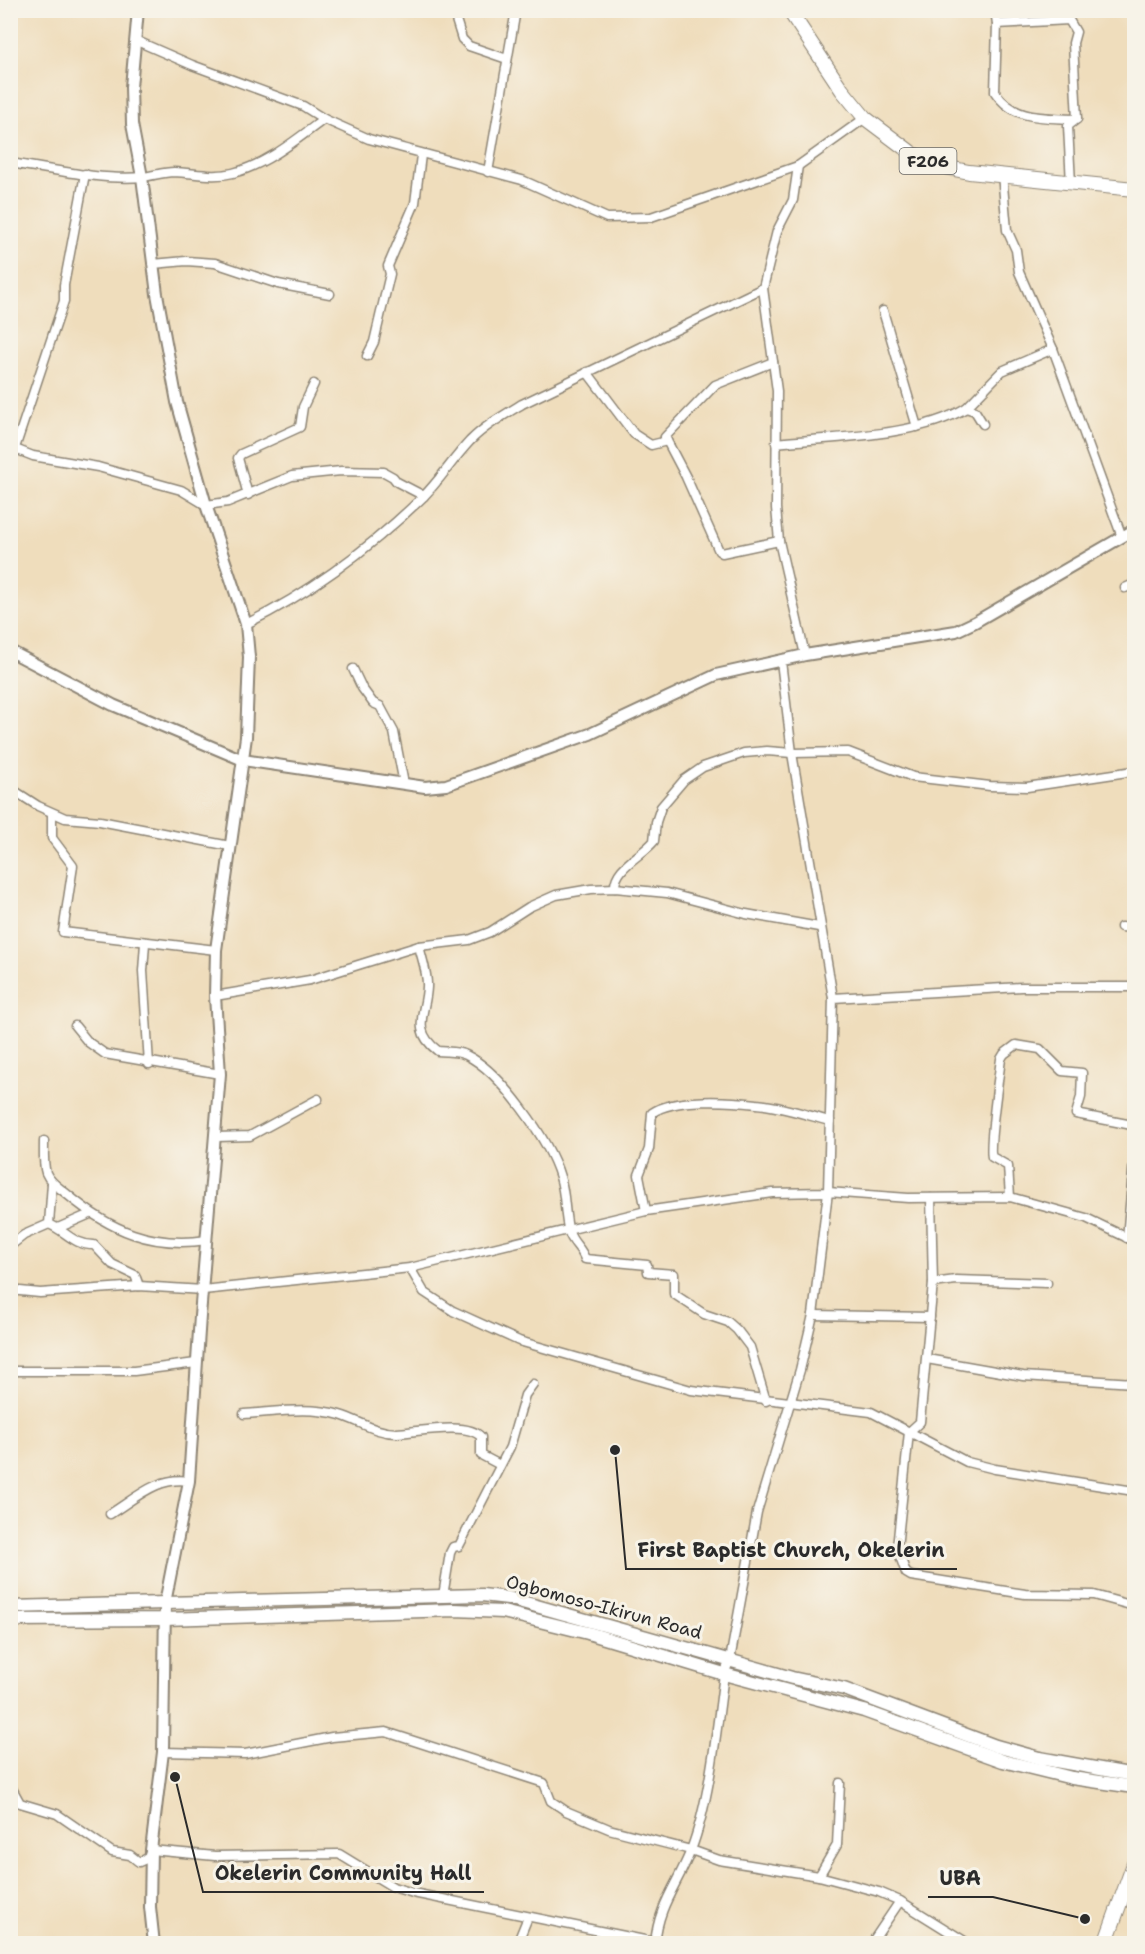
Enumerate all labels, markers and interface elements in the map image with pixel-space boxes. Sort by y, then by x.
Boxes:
road number: F206 [900,148,956,174]
callout: First Baptist Church, Okelerin [626,1531,957,1569]
text: First Baptist Church, Okelerin [638,1537,944,1563]
street label: Ogbomoso-Ikirun Road [503,1569,705,1645]
callout: Okelerin Community Hall [203,1854,484,1892]
callout: UBA [928,1859,993,1897]
text: Okelerin Community Hall [215,1860,471,1886]
text: UBA [939,1865,981,1891]

